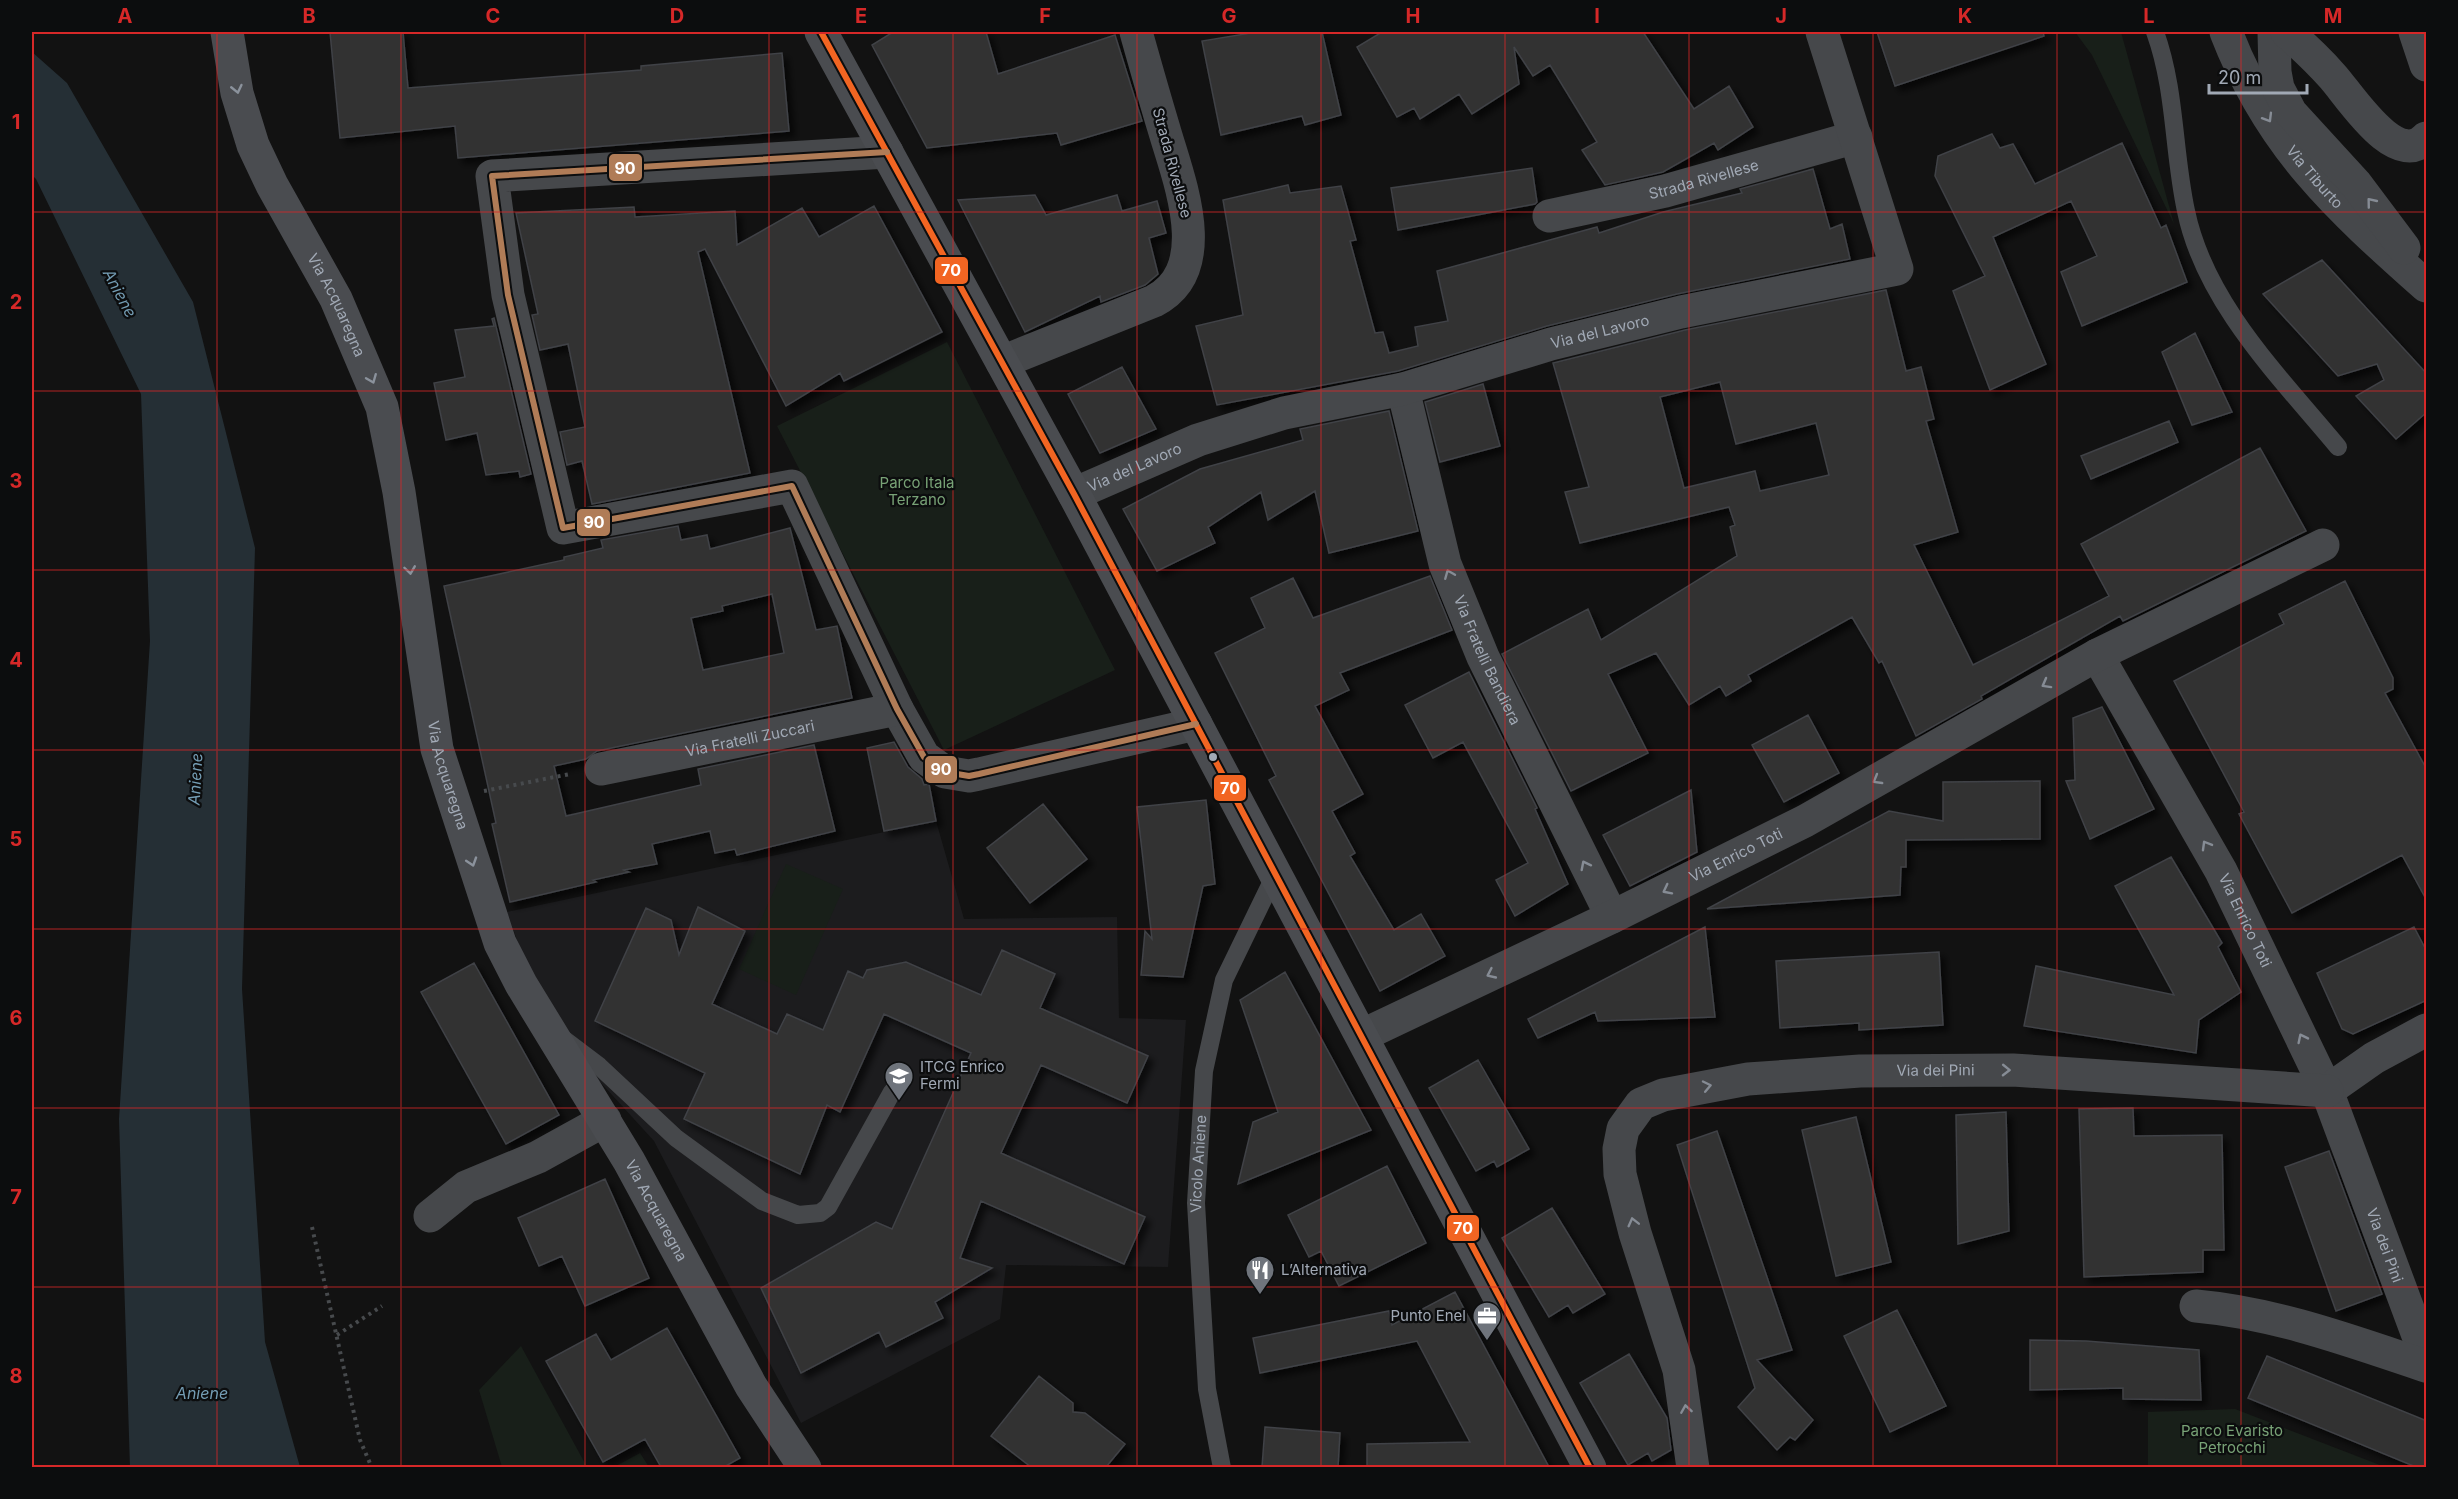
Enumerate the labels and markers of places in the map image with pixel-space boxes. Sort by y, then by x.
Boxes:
unlabelled marker [1207,751,1219,763]
place label: ITCG Enrico Fermi [920,1057,1005,1093]
school or university icon: ITCG Enrico Fermi [883,1060,915,1102]
restaurant icon: L’Alternativa [1244,1254,1276,1296]
place label: L’Alternativa [1281,1260,1367,1279]
office icon: Punto Enel [1471,1300,1503,1342]
place label: Punto Enel [1390,1306,1466,1325]

